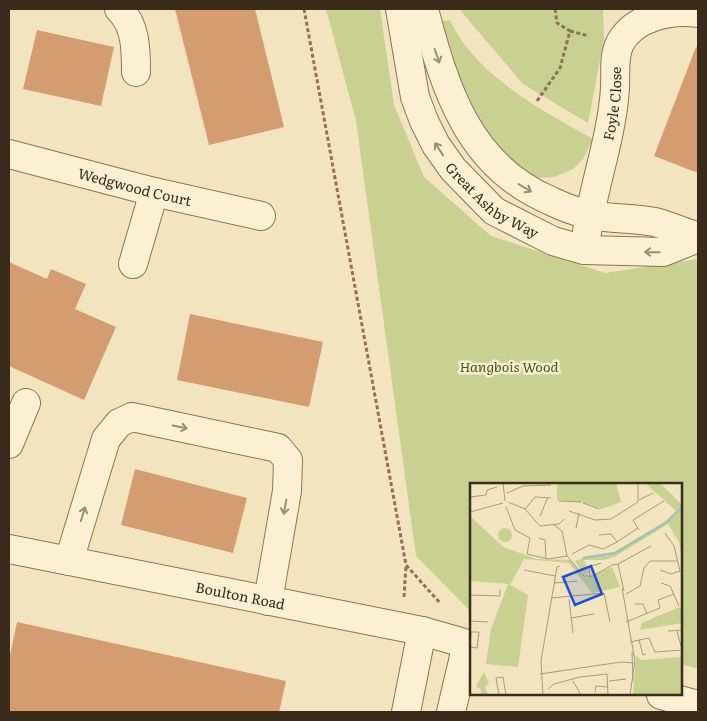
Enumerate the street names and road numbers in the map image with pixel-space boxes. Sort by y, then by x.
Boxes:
street label: Foyle Close [597,67,625,142]
street label: Great Ashby Way [441,158,543,243]
street label: Wedgwood Court [76,163,194,210]
street label: Boulton Road [194,576,287,614]

